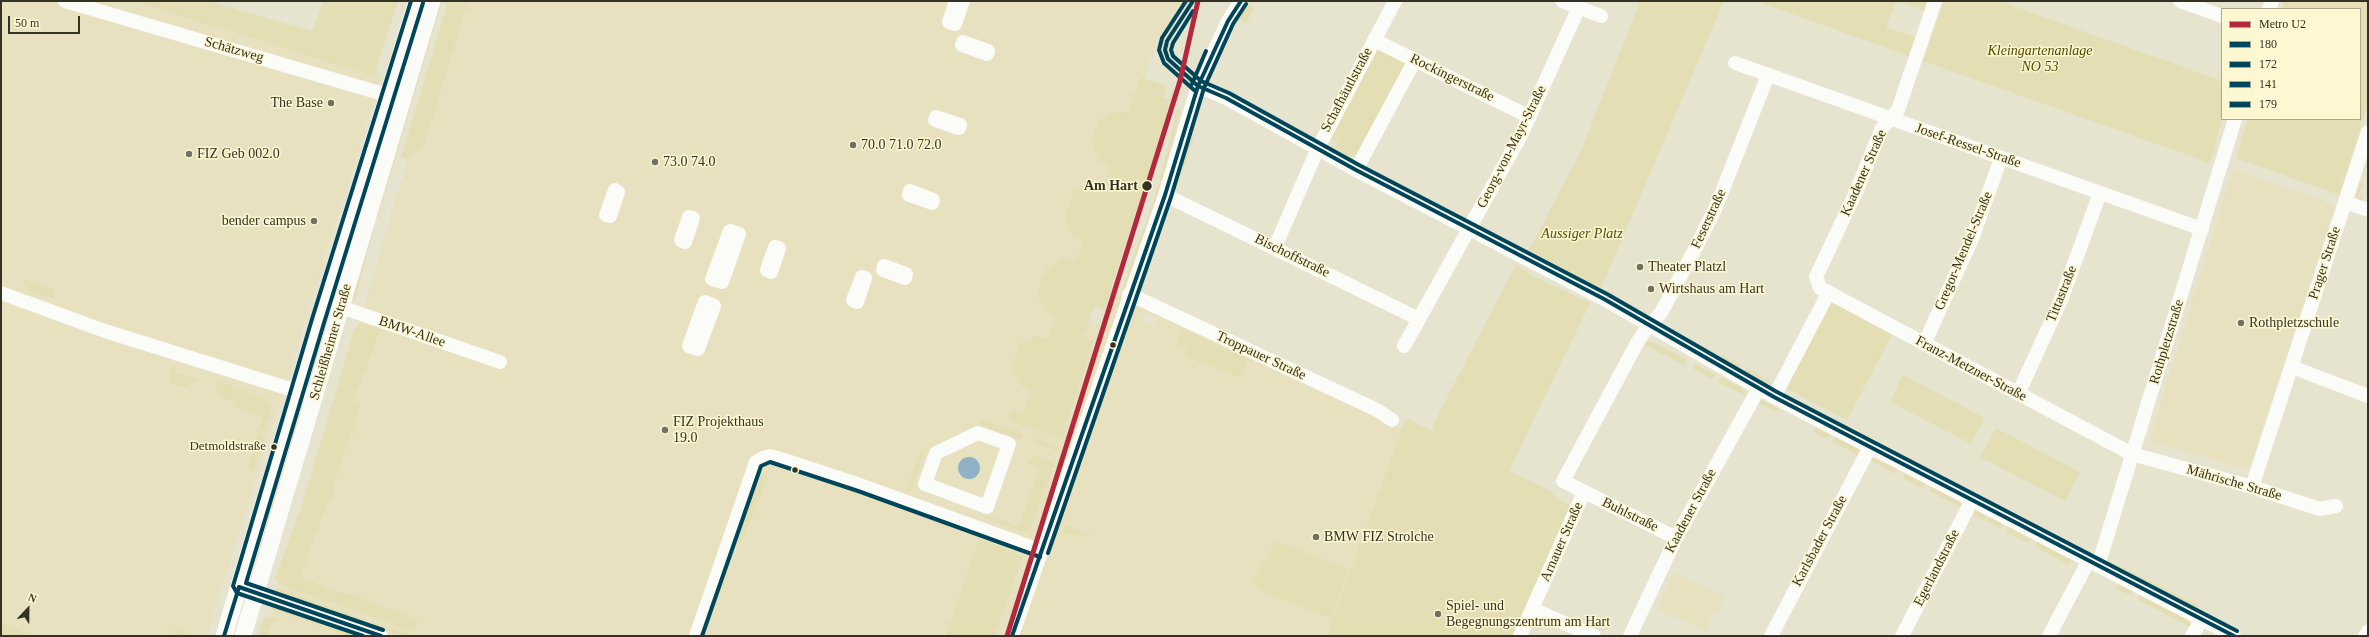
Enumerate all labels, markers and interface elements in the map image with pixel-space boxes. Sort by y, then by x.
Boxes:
scale bar [10,8,82,34]
legend [2221,8,2361,120]
text: 50 m [15,16,39,30]
text: Metro U2 [2259,17,2306,31]
street label: Schätzweg [203,34,265,66]
text: 180 [2259,37,2277,51]
park label: Kleingartenanlage NO 53 [1988,43,2092,76]
street label: Schafhäutlstraße [1318,45,1376,135]
street label: Rockingerstraße [1407,50,1497,106]
text: 172 [2259,57,2277,71]
text: 141 [2259,77,2277,91]
street label: Georg-von-Mayr-Straße [1474,83,1550,211]
place label: The Base [271,95,323,111]
text: 179 [2259,97,2277,111]
marker: The Base [326,98,336,108]
street label: Josef-Ressel-Straße [1913,120,2023,172]
street label: Kaadener Straße [1837,127,1891,219]
place label: 70.0 71.0 72.0 [861,137,942,153]
marker: 70.0 71.0 72.0 [848,140,858,150]
place label: FIZ Geb 002.0 [197,146,280,162]
marker: FIZ Geb 002.0 [184,149,194,159]
place label: 73.0 74.0 [663,154,716,170]
marker: 73.0 74.0 [650,157,660,167]
place label: Am Hart [1084,178,1138,194]
marker: Am Hart [1140,179,1154,193]
street label: Feserstraße [1688,187,1730,251]
street label: Gregor-Mendel-Straße [1931,189,1997,313]
place label: bender campus [222,213,306,229]
marker: bender campus [309,216,319,226]
street label: Prager Straße [2305,224,2345,302]
park label: Aussiger Platz [1541,226,1623,242]
street label: Bischoffstraße [1252,231,1332,281]
place label: Theater Platzl [1648,259,1726,275]
marker: Theater Platzl [1635,262,1645,272]
street label: Tittastraße [2043,263,2081,325]
place label: Wirtshaus am Hart [1659,281,1764,297]
street label: Schleißheimer Straße [306,282,356,402]
marker: Wirtshaus am Hart [1646,284,1656,294]
street label: Rothpletzstraße [2146,298,2188,386]
street label: BMW-Allee [377,313,447,351]
place label: Rothpletzschule [2249,315,2339,331]
marker: Rothpletzschule [2236,318,2246,328]
street label: Troppauer Straße [1213,328,1309,384]
street label: Franz-Metzner-Straße [1913,333,2029,405]
unlabelled marker [1108,340,1118,350]
place label: FIZ Projekthaus 19.0 [673,414,764,446]
marker: FIZ Projekthaus 19.0 [660,425,670,435]
place label: Detmoldstraße [189,439,266,455]
marker: Detmoldstraße [269,442,279,452]
street label: Mährische Straße [2184,461,2284,505]
unlabelled marker [790,465,800,475]
street label: Kaadener Straße [1662,466,1720,556]
street label: Karlsbader Straße [1789,493,1851,589]
street label: Buhlstraße [1599,494,1661,536]
street label: Arnauer Straße [1537,500,1587,584]
street label: Egerlandstraße [1910,527,1964,609]
place label: BMW FIZ Strolche [1324,529,1434,545]
marker: BMW FIZ Strolche [1311,532,1321,542]
north arrow [8,589,48,629]
text: N [27,591,38,605]
place label: Spiel- und Begegnungszentrum am Hart [1446,598,1610,630]
marker: Spiel- und Begegnungszentrum am Hart [1433,609,1443,619]

